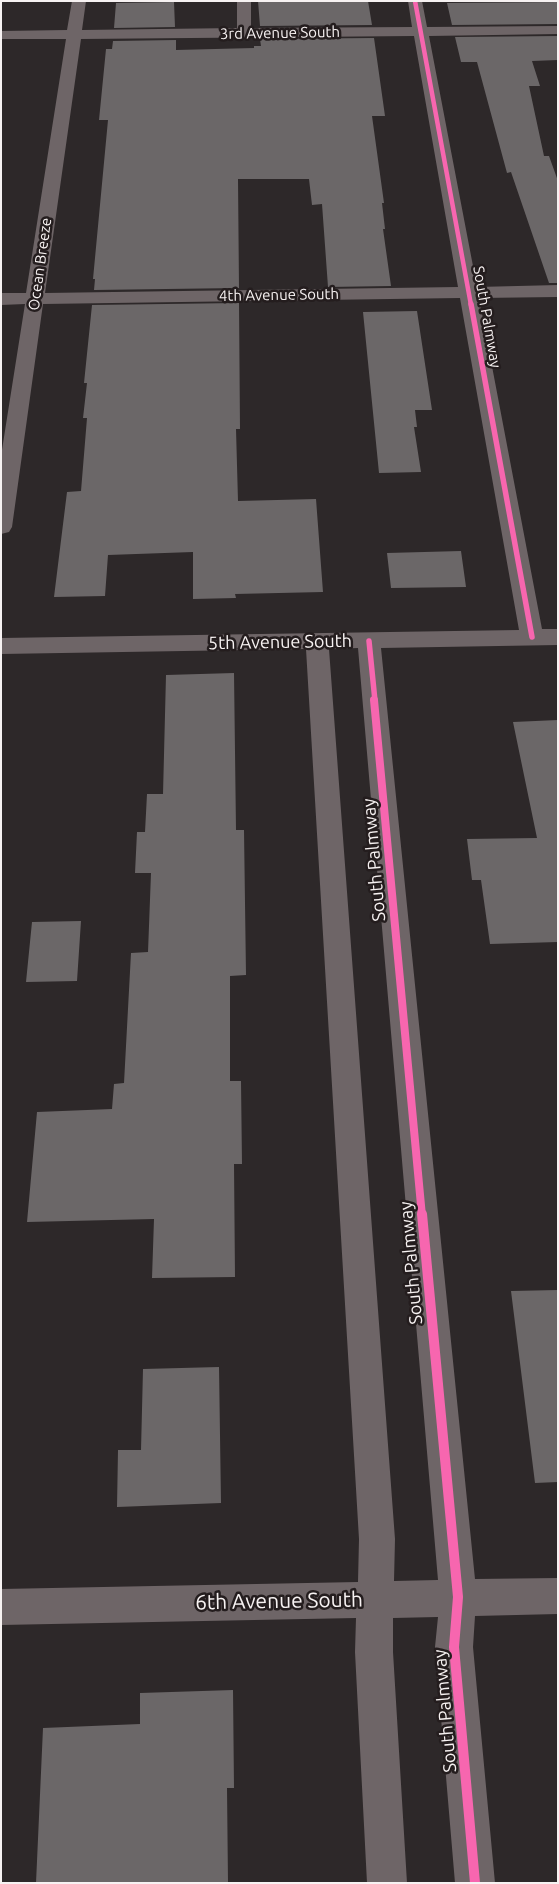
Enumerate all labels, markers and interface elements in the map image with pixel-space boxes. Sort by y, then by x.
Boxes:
street label: 3rd Avenue South [220,23,340,43]
street label: Ocean Breeze [25,217,55,311]
street label: South Palmway [469,265,505,369]
street label: 4th Avenue South [219,285,339,305]
street label: 5th Avenue South [208,630,352,654]
street label: South Palmway [358,797,390,923]
street label: South Palmway [395,1200,427,1326]
street label: 6th Avenue South [195,1587,363,1615]
street label: South Palmway [429,1648,461,1774]

